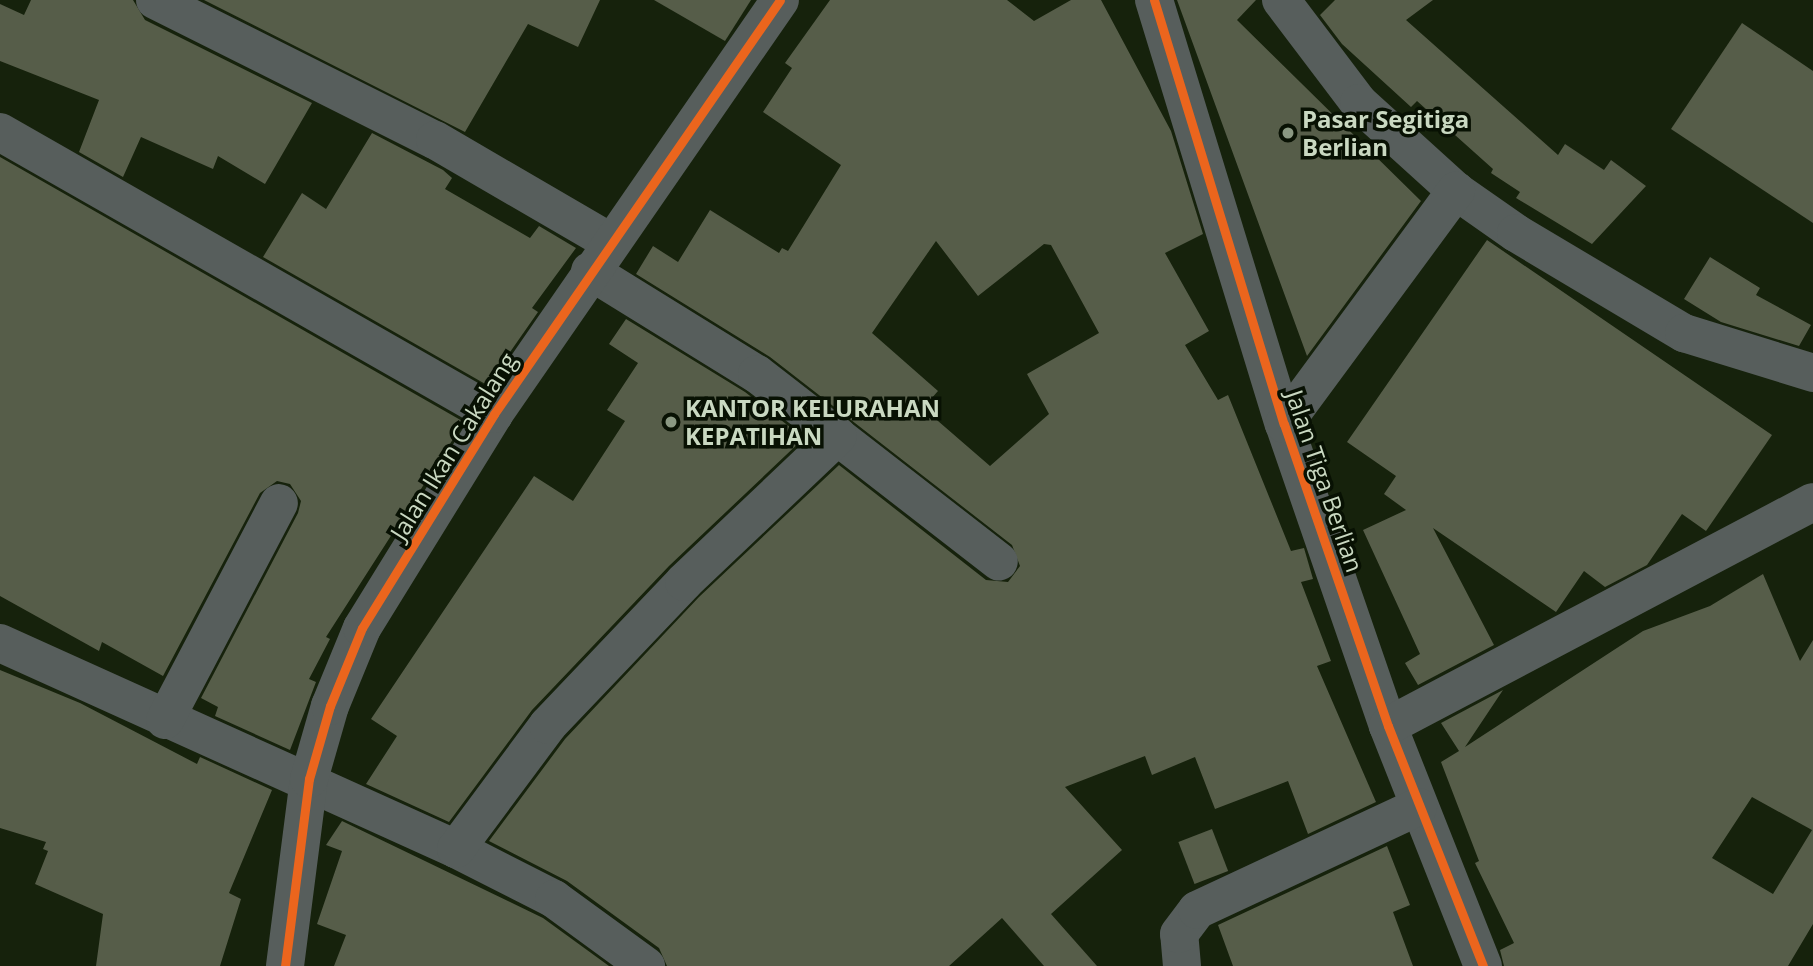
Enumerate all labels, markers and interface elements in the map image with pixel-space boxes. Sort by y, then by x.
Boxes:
place label: Pasar Segitiga Berlian [1302,105,1469,161]
marker: Pasar Segitiga Berlian [1280,125,1296,141]
street label: Jalan Ikan Cakalang [384,347,522,545]
street label: Jalan Tiga Berlian [1280,386,1370,576]
place label: KANTOR KELURAHAN KEPATIHAN [685,394,940,450]
marker: KANTOR KELURAHAN KEPATIHAN [663,414,679,430]

